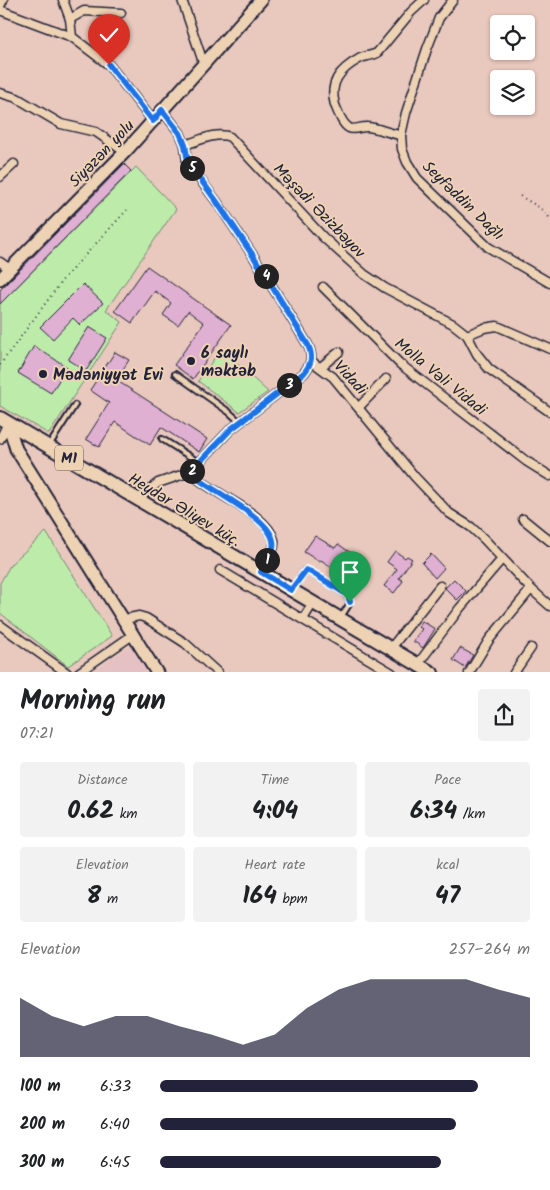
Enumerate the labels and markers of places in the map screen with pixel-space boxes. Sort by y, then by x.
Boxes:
pin [88,14,130,65]
pin: 5 [180,156,204,180]
pin: 4 [254,264,278,288]
place label: 6 saylı məktəb [201,341,256,384]
marker: 6 saylı məktəb [185,355,197,367]
place label: Mədəniyyət Evi [53,363,164,388]
marker: Mədəniyyət Evi [37,368,49,380]
pin: 3 [276,372,302,398]
pin: 2 [180,458,204,484]
pin: 1 [254,548,280,572]
pin [329,551,371,602]

